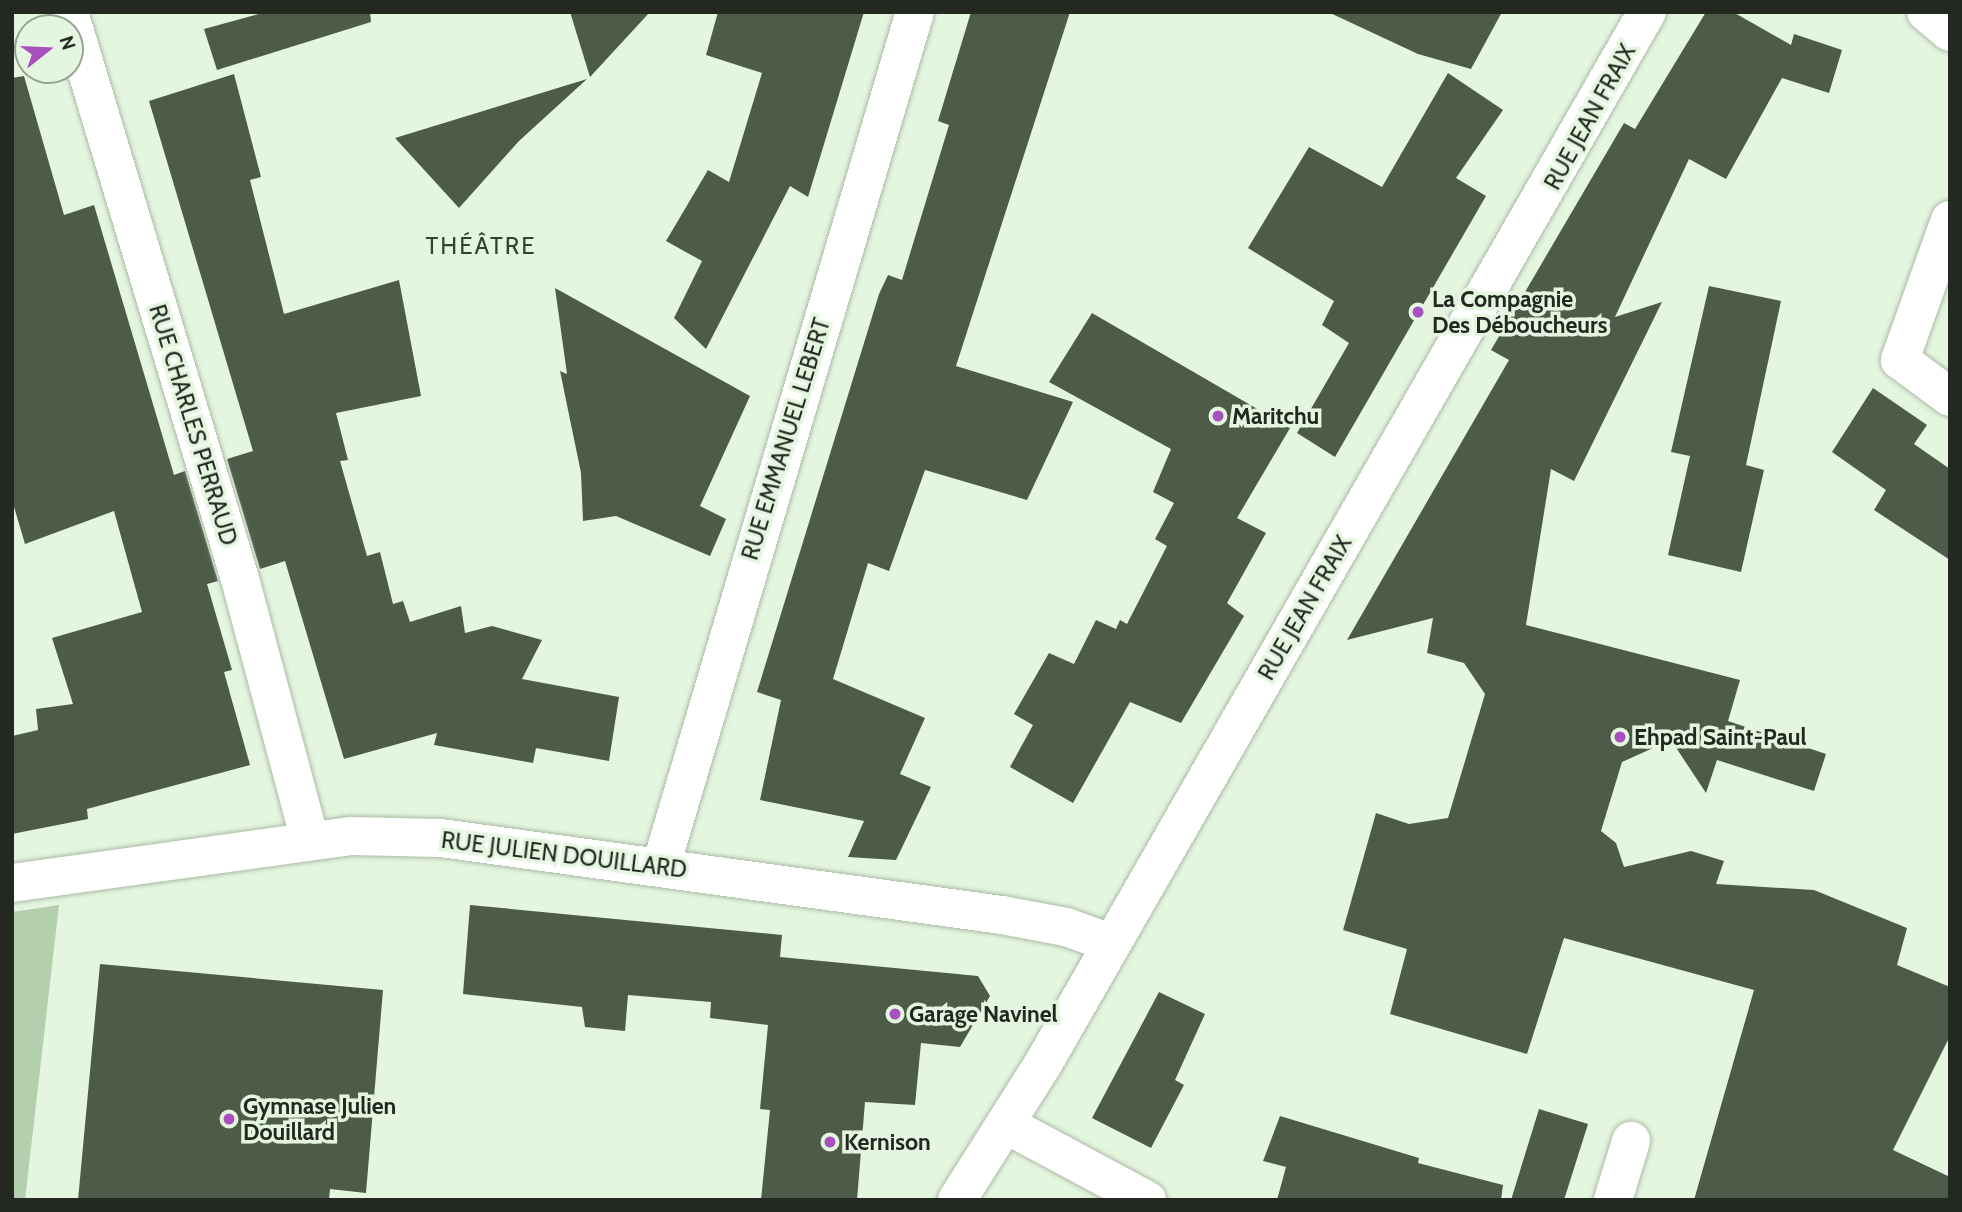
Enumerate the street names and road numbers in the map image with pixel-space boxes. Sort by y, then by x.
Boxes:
street label: RUE JEAN FRAIX [1539,39,1641,195]
street label: RUE CHARLES PERRAUD [143,301,243,549]
street label: RUE EMMANUEL LEBERT [736,315,836,563]
street label: RUE JEAN FRAIX [1253,531,1357,685]
street label: RUE JULIEN DOUILLARD [440,826,688,884]

